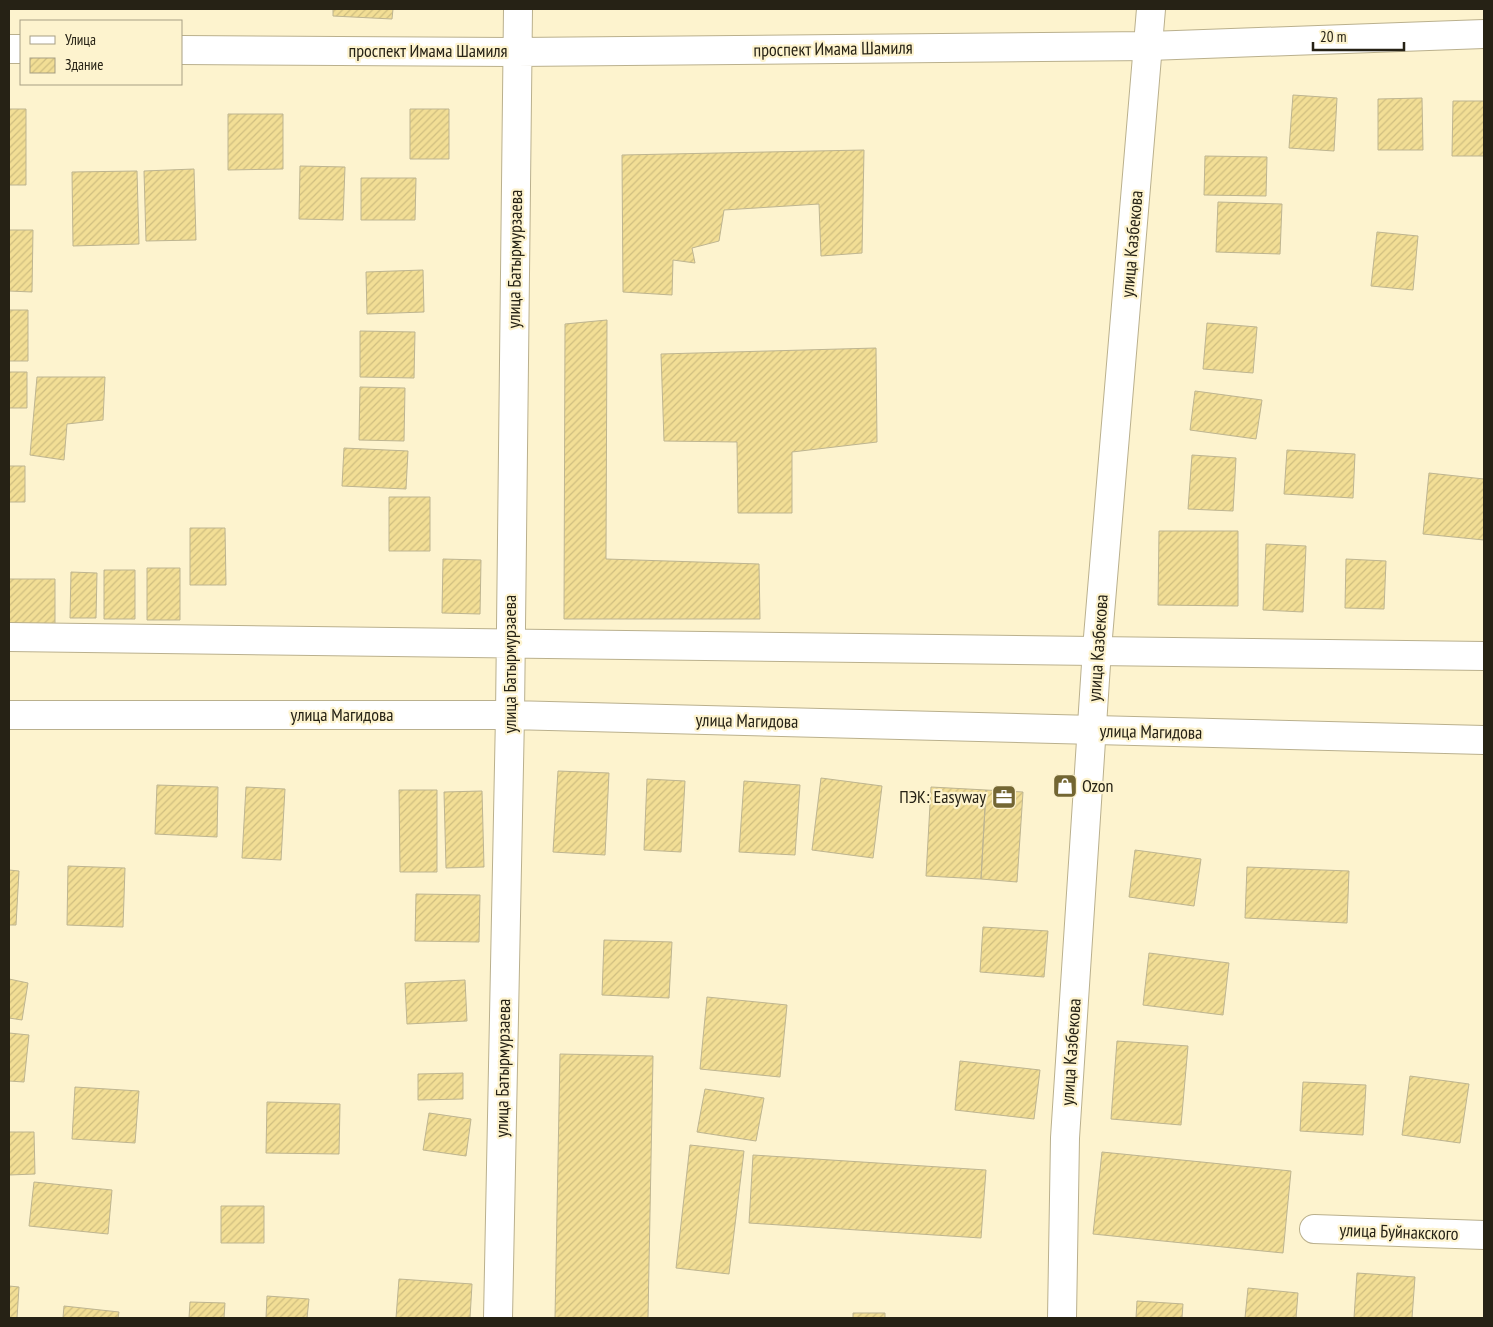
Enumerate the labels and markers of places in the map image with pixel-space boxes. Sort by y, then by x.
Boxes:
shop icon: Ozon [1052,773,1078,799]
place label: Ozon [1082,774,1114,797]
office icon: ПЭК: Easyway [991,784,1017,810]
place label: ПЭК: Easyway [899,785,986,808]

